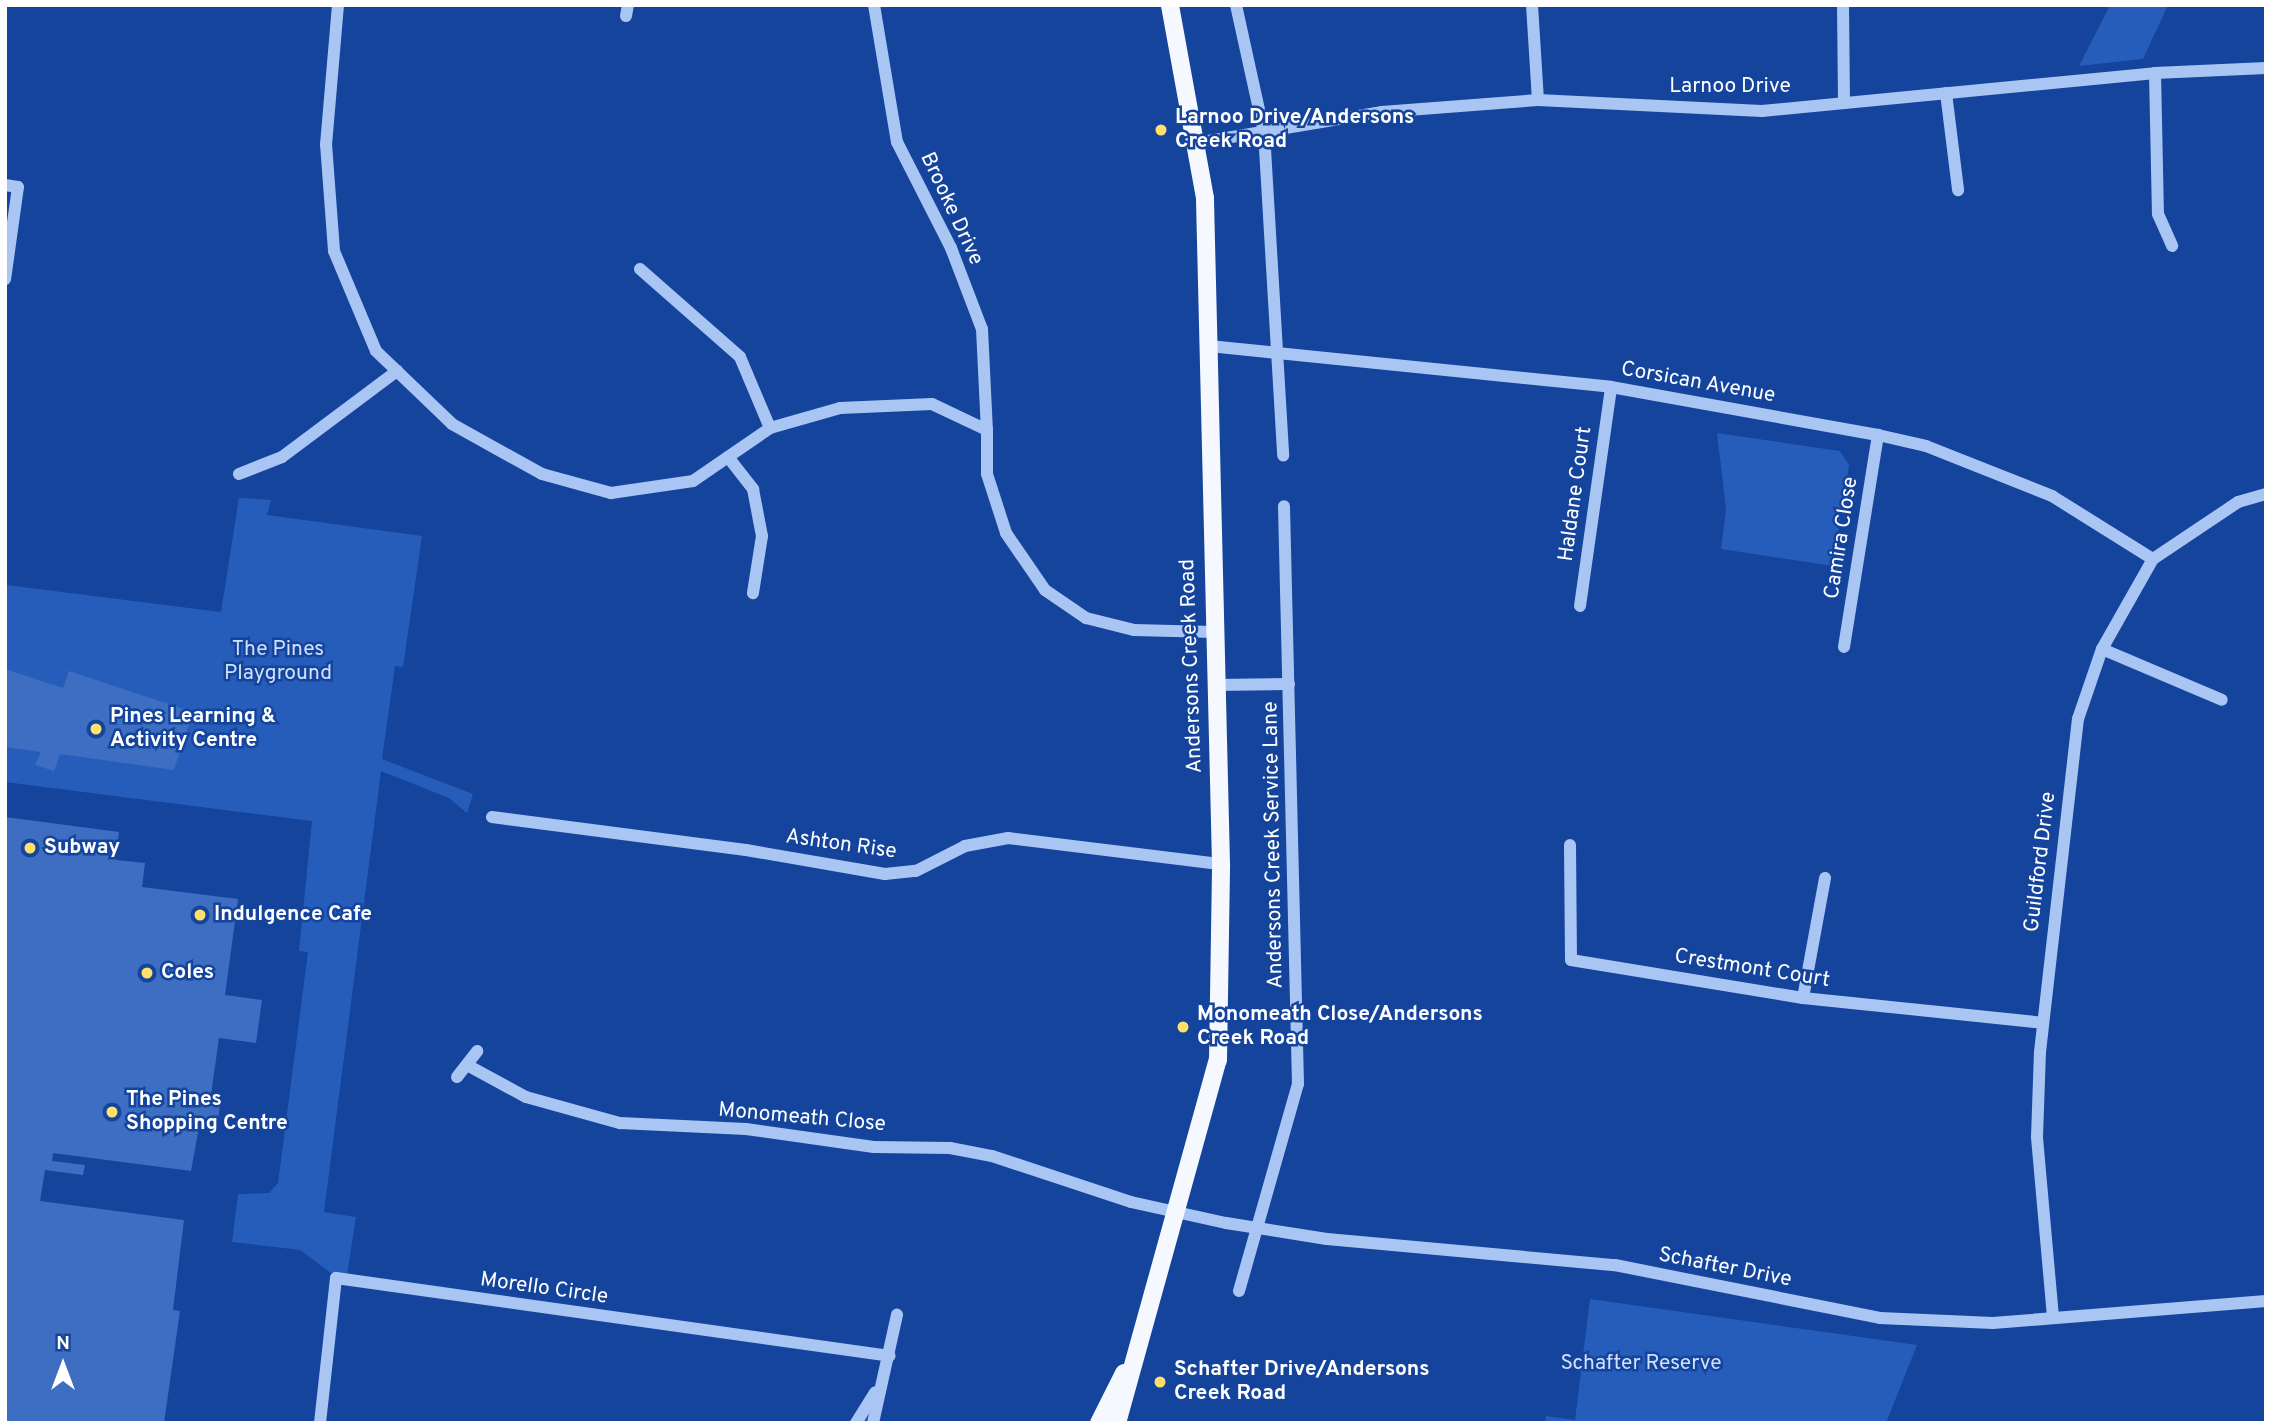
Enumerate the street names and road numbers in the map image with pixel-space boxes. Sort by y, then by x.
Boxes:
street label: Larnoo Drive [1669,74,1791,100]
street label: Brooke Drive [914,149,988,269]
street label: Corsican Avenue [1618,357,1778,409]
street label: Haldane Court [1554,425,1598,563]
street label: Camira Close [1820,475,1864,601]
street label: Andersons Creek Road [1176,558,1208,774]
street label: Andersons Creek Service Lane [1259,701,1289,989]
street label: Guildford Drive [2020,790,2062,934]
street label: Ashton Rise [784,825,898,865]
street label: Crestmont Court [1673,944,1831,994]
street label: Monomeath Close [717,1098,887,1138]
street label: Schafter Drive [1656,1243,1794,1293]
street label: Morello Circle [478,1268,610,1310]

